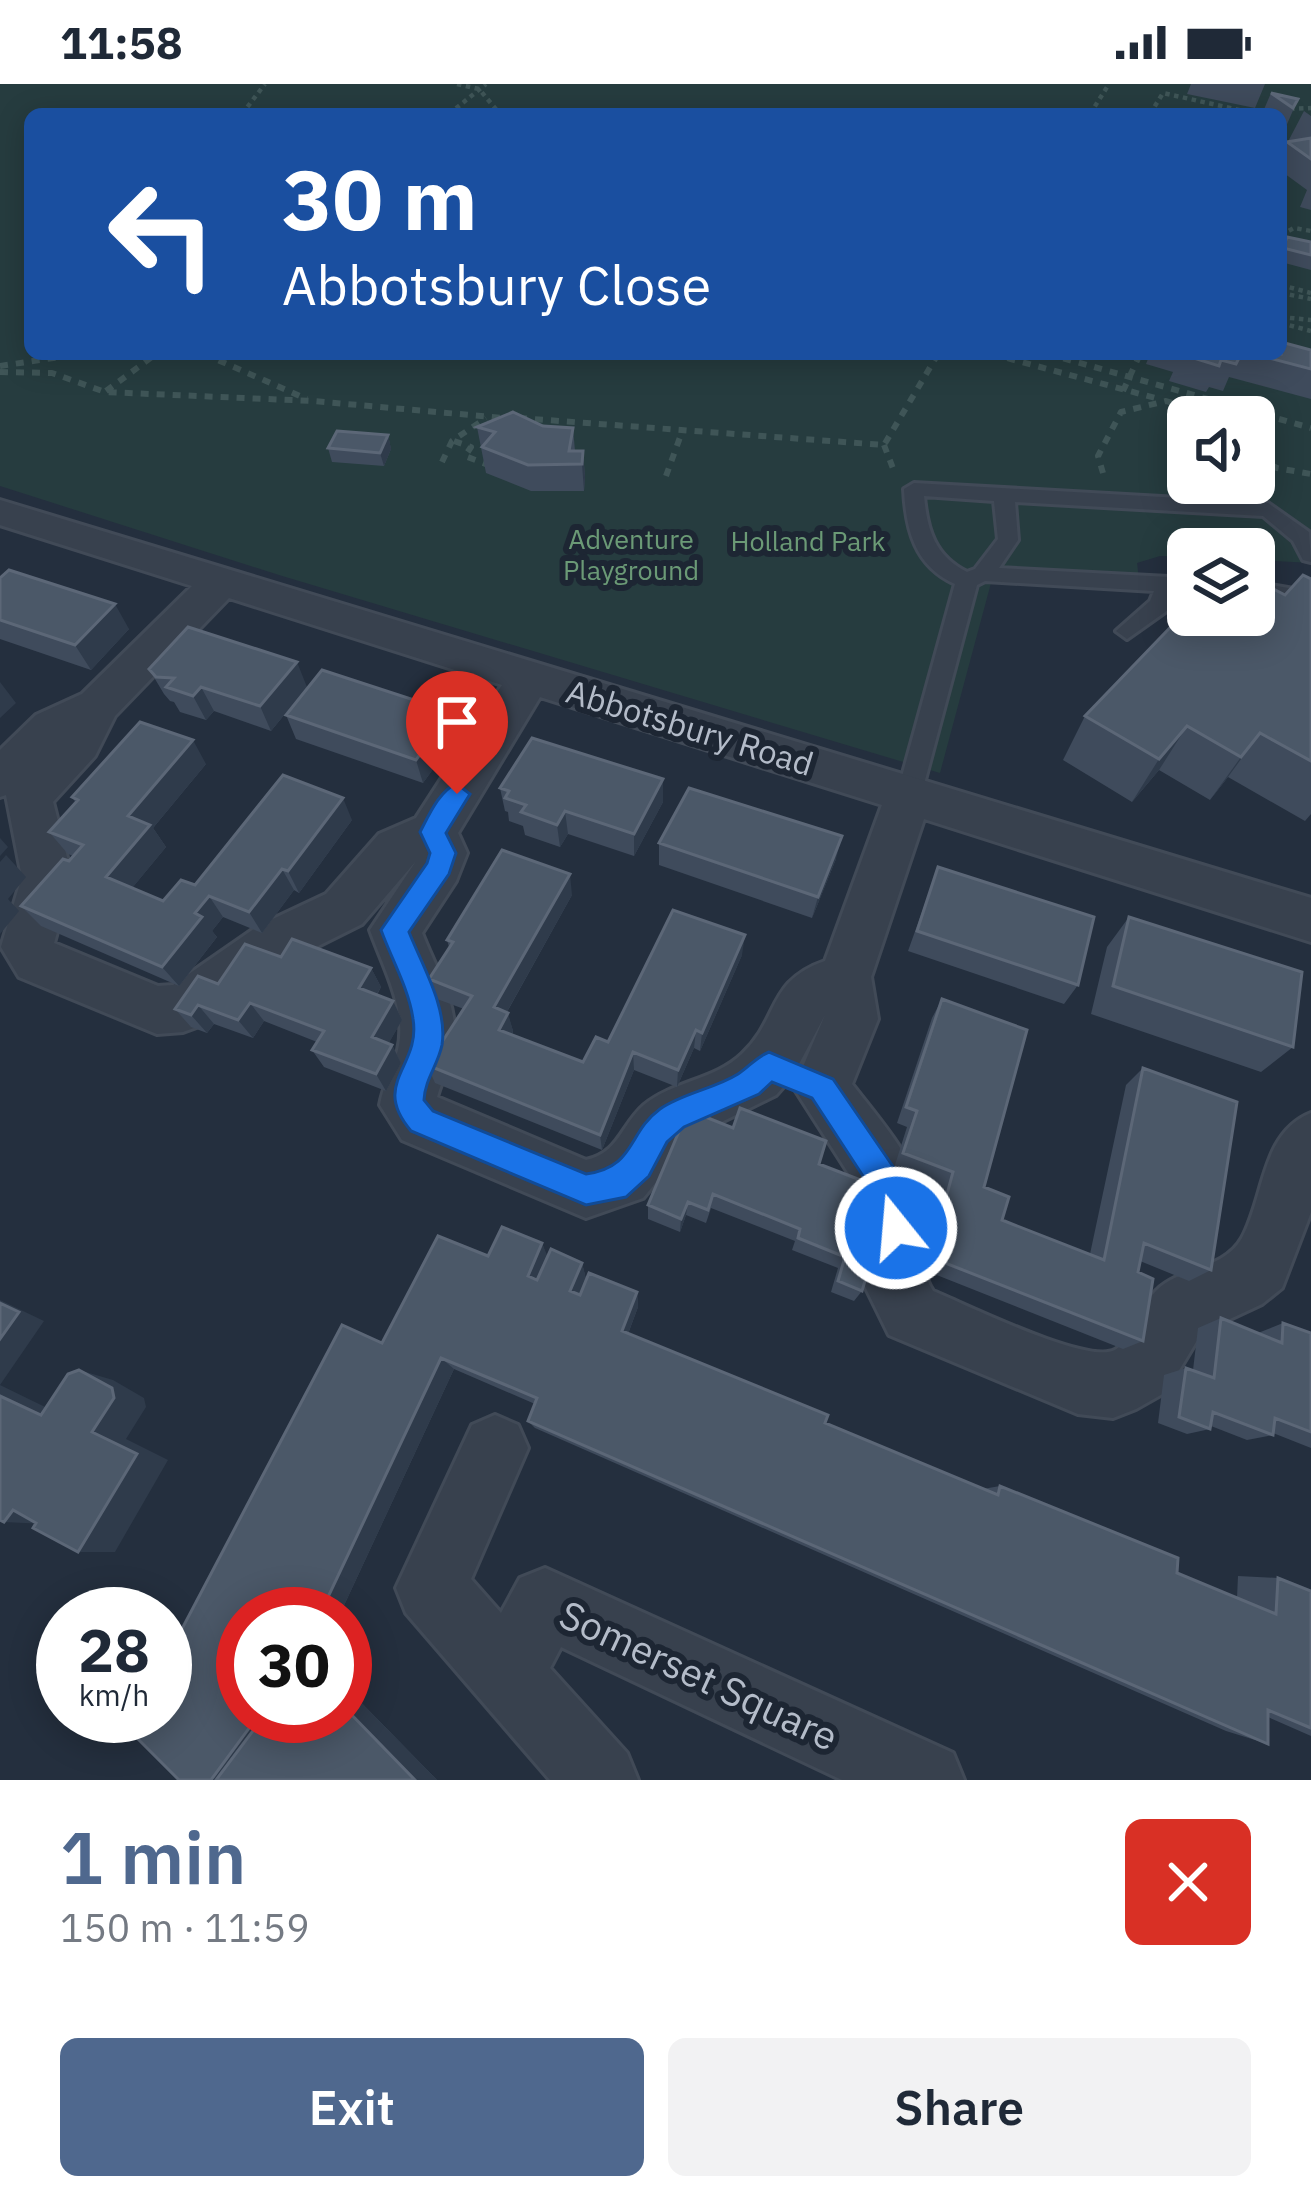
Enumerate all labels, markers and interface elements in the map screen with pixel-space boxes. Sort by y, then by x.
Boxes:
text: 11:58 [60,13,183,71]
text: 30 m [282,144,478,253]
icon: left [84,156,240,312]
text: Abbotsbury Close [282,250,711,320]
map controls [1167,396,1275,636]
button: sound [1167,396,1275,504]
park label: Adventure Playground [563,521,699,587]
park label: Holland Park [730,523,886,558]
button: layers [1167,528,1275,636]
street label: Abbotsbury Road [561,669,819,785]
pin [406,671,508,794]
icon: arrive [424,689,490,755]
position arrow [833,1165,959,1291]
speed limit sign: 30 [216,1587,372,1743]
street label: Somerset Square [552,1588,846,1762]
text: 28 [78,1610,150,1689]
text: km/h [79,1675,149,1714]
text: 1 min [60,1810,246,1904]
button: close [1125,1819,1251,1945]
text: 150 m · 11:59 [60,1902,310,1953]
button: Exit [60,2038,644,2176]
button: Share [668,2038,1251,2176]

